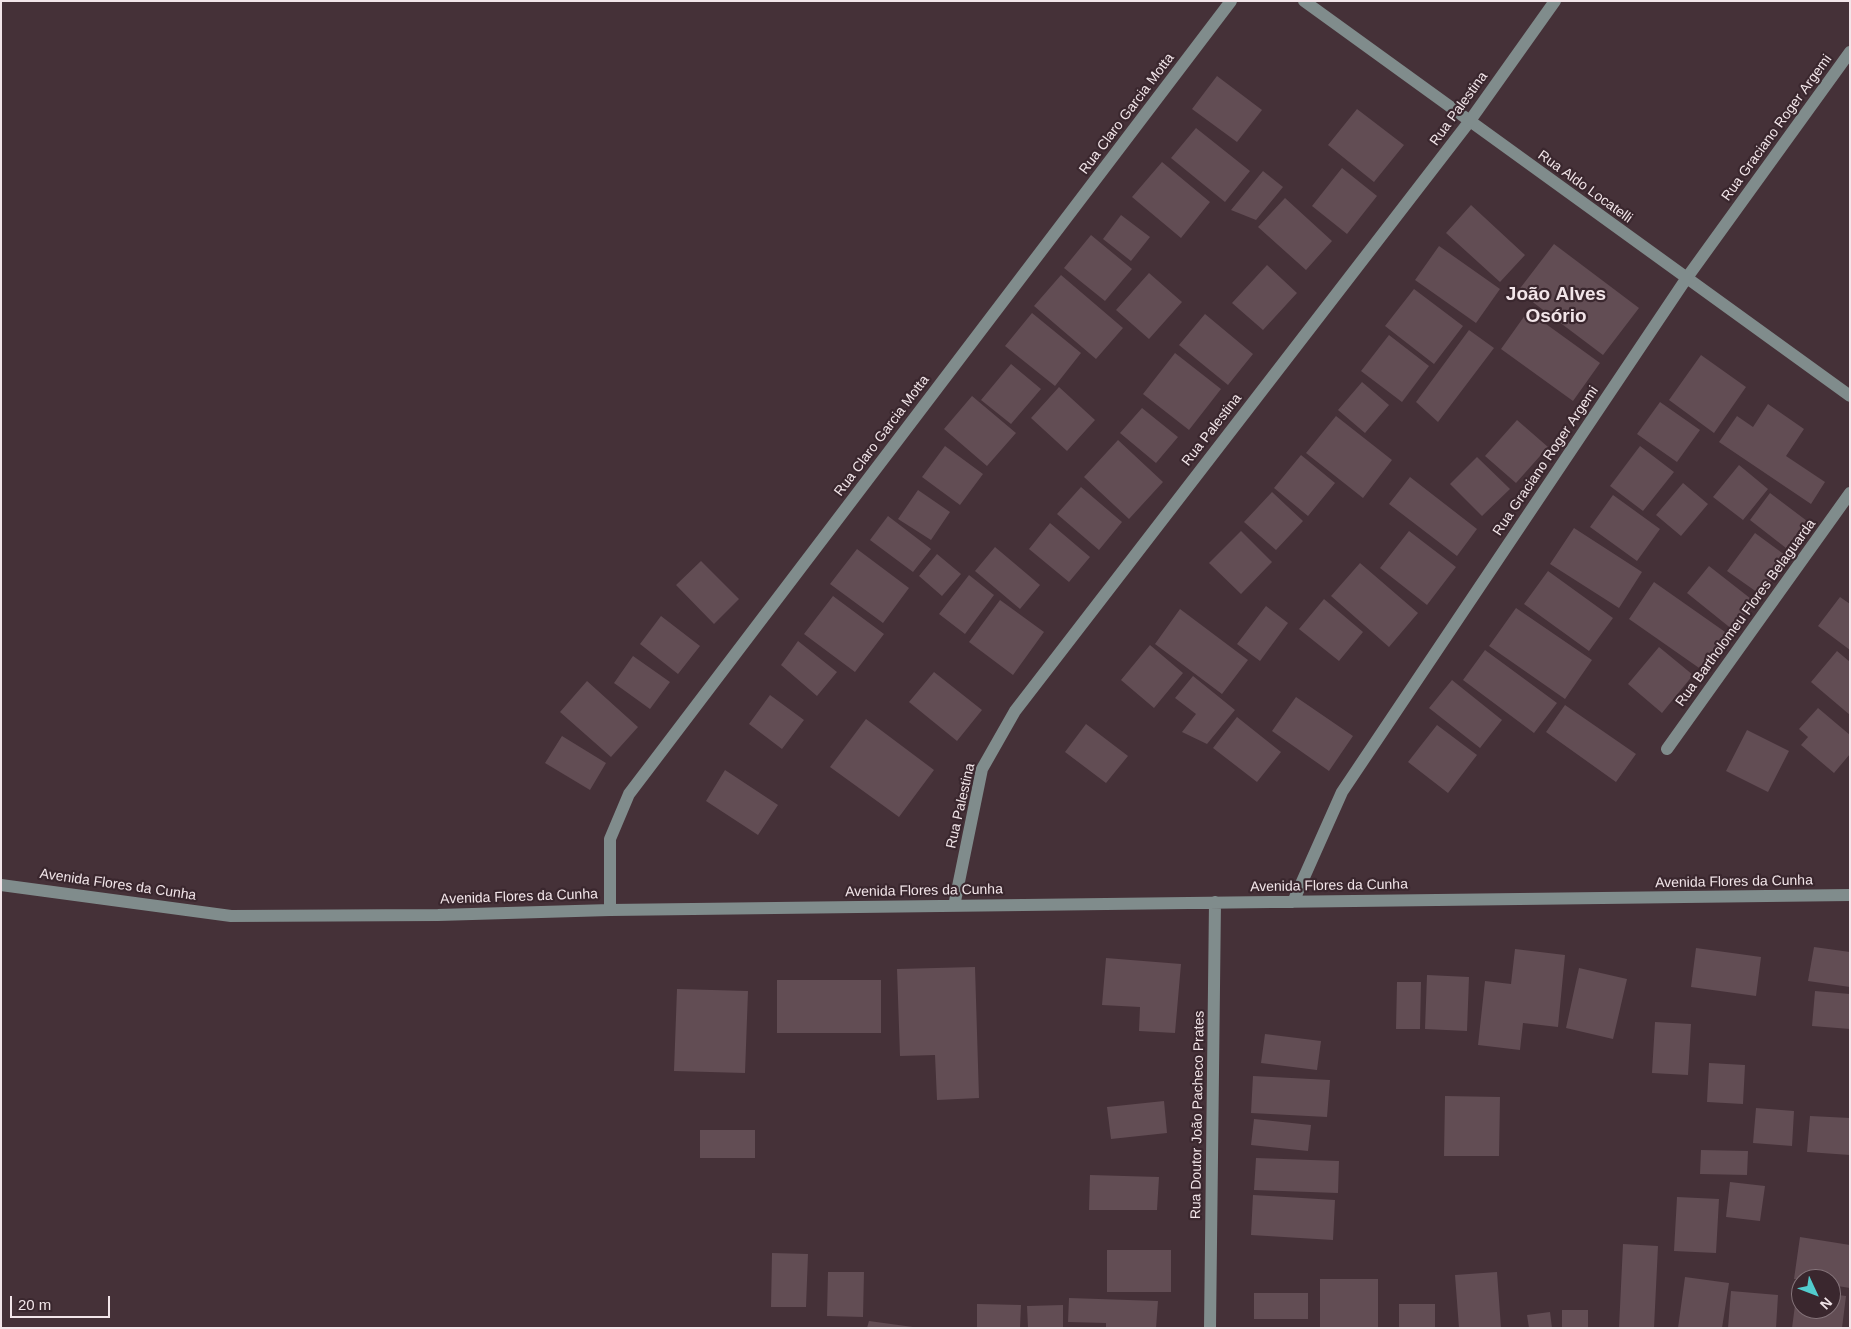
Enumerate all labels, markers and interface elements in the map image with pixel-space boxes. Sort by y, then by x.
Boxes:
street label: Rua Claro Garcia Motta [1076,50,1178,178]
street label: Rua Graciano Roger Argemi [1718,52,1836,204]
street label: Rua Palestina [1427,69,1491,149]
street label: Rua Aldo Locatelli [1534,147,1636,227]
district label: João Alves Osório [1506,284,1606,328]
street label: Rua Claro Garcia Motta [831,372,933,500]
street label: Rua Graciano Roger Argemi [1490,383,1602,539]
street label: Rua Palestina [1179,390,1245,470]
street label: Rua Bartholomeu Flores Belaguarda [1672,516,1820,710]
street label: Rua Palestina [943,762,979,850]
street label: Avenida Flores da Cunha [39,866,197,904]
street label: Avenida Flores da Cunha [1655,872,1813,892]
street label: Avenida Flores da Cunha [1250,876,1408,896]
street label: Avenida Flores da Cunha [845,881,1003,901]
street label: Avenida Flores da Cunha [440,886,598,908]
street label: Rua Doutor João Pacheco Prates [1188,1011,1208,1219]
north arrow [1791,1269,1841,1319]
scale bar [12,1286,112,1318]
text: N [1817,1294,1836,1313]
text: 20 m [18,1296,51,1313]

